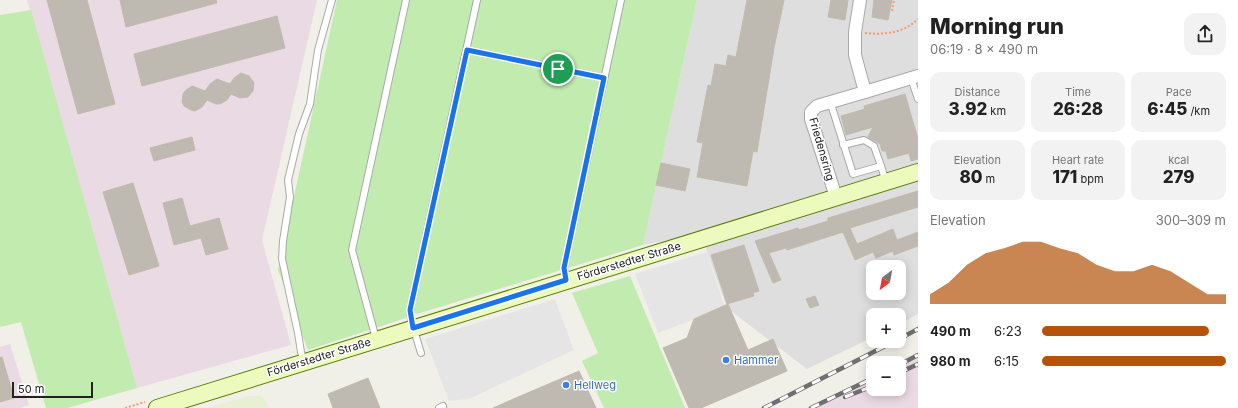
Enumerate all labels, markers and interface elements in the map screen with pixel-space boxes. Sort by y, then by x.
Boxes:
text: Morning run [930,13,1064,39]
button: share [1184,13,1226,55]
text: 06:19 · 8 × 490 m [930,41,1038,57]
pin [541,52,575,86]
icon: arrive [547,58,569,80]
text: Distance [955,85,1000,99]
text: Time [1065,85,1091,99]
text: Pace [1166,85,1192,99]
text: 3.92 [949,99,987,119]
text: 26:28 [1053,99,1103,119]
text: 6:45 [1147,99,1187,119]
text: km [987,104,1006,118]
text: /km [1187,104,1210,118]
street label: Friedensring [806,116,838,182]
text: Elevation [954,153,1001,167]
text: Heart rate [1052,153,1104,167]
text: kcal [1168,153,1189,167]
text: 80 [959,167,982,187]
text: 171 [1052,167,1077,187]
text: 279 [1163,167,1195,187]
text: m [982,172,995,186]
text: bpm [1077,172,1104,186]
text: Elevation [930,212,986,228]
text: 300–309 m [1156,212,1226,228]
street label: Förderstedter Straße [575,239,683,283]
north arrow [866,260,906,300]
map controls [866,260,906,396]
button: + [866,308,906,348]
text: 490 m [930,323,971,339]
text: 6:23 [994,323,1022,339]
street label: Förderstedter Straße [265,335,373,379]
place label: Hammer [734,353,778,367]
text: 980 m [930,353,971,369]
text: 6:15 [994,353,1019,369]
marker: Hammer [721,355,731,365]
button: − [866,356,906,396]
place label: Hellweg [574,378,616,392]
scale bar [12,380,93,399]
marker: Hellweg [561,380,571,390]
text: 50 m [18,382,44,396]

